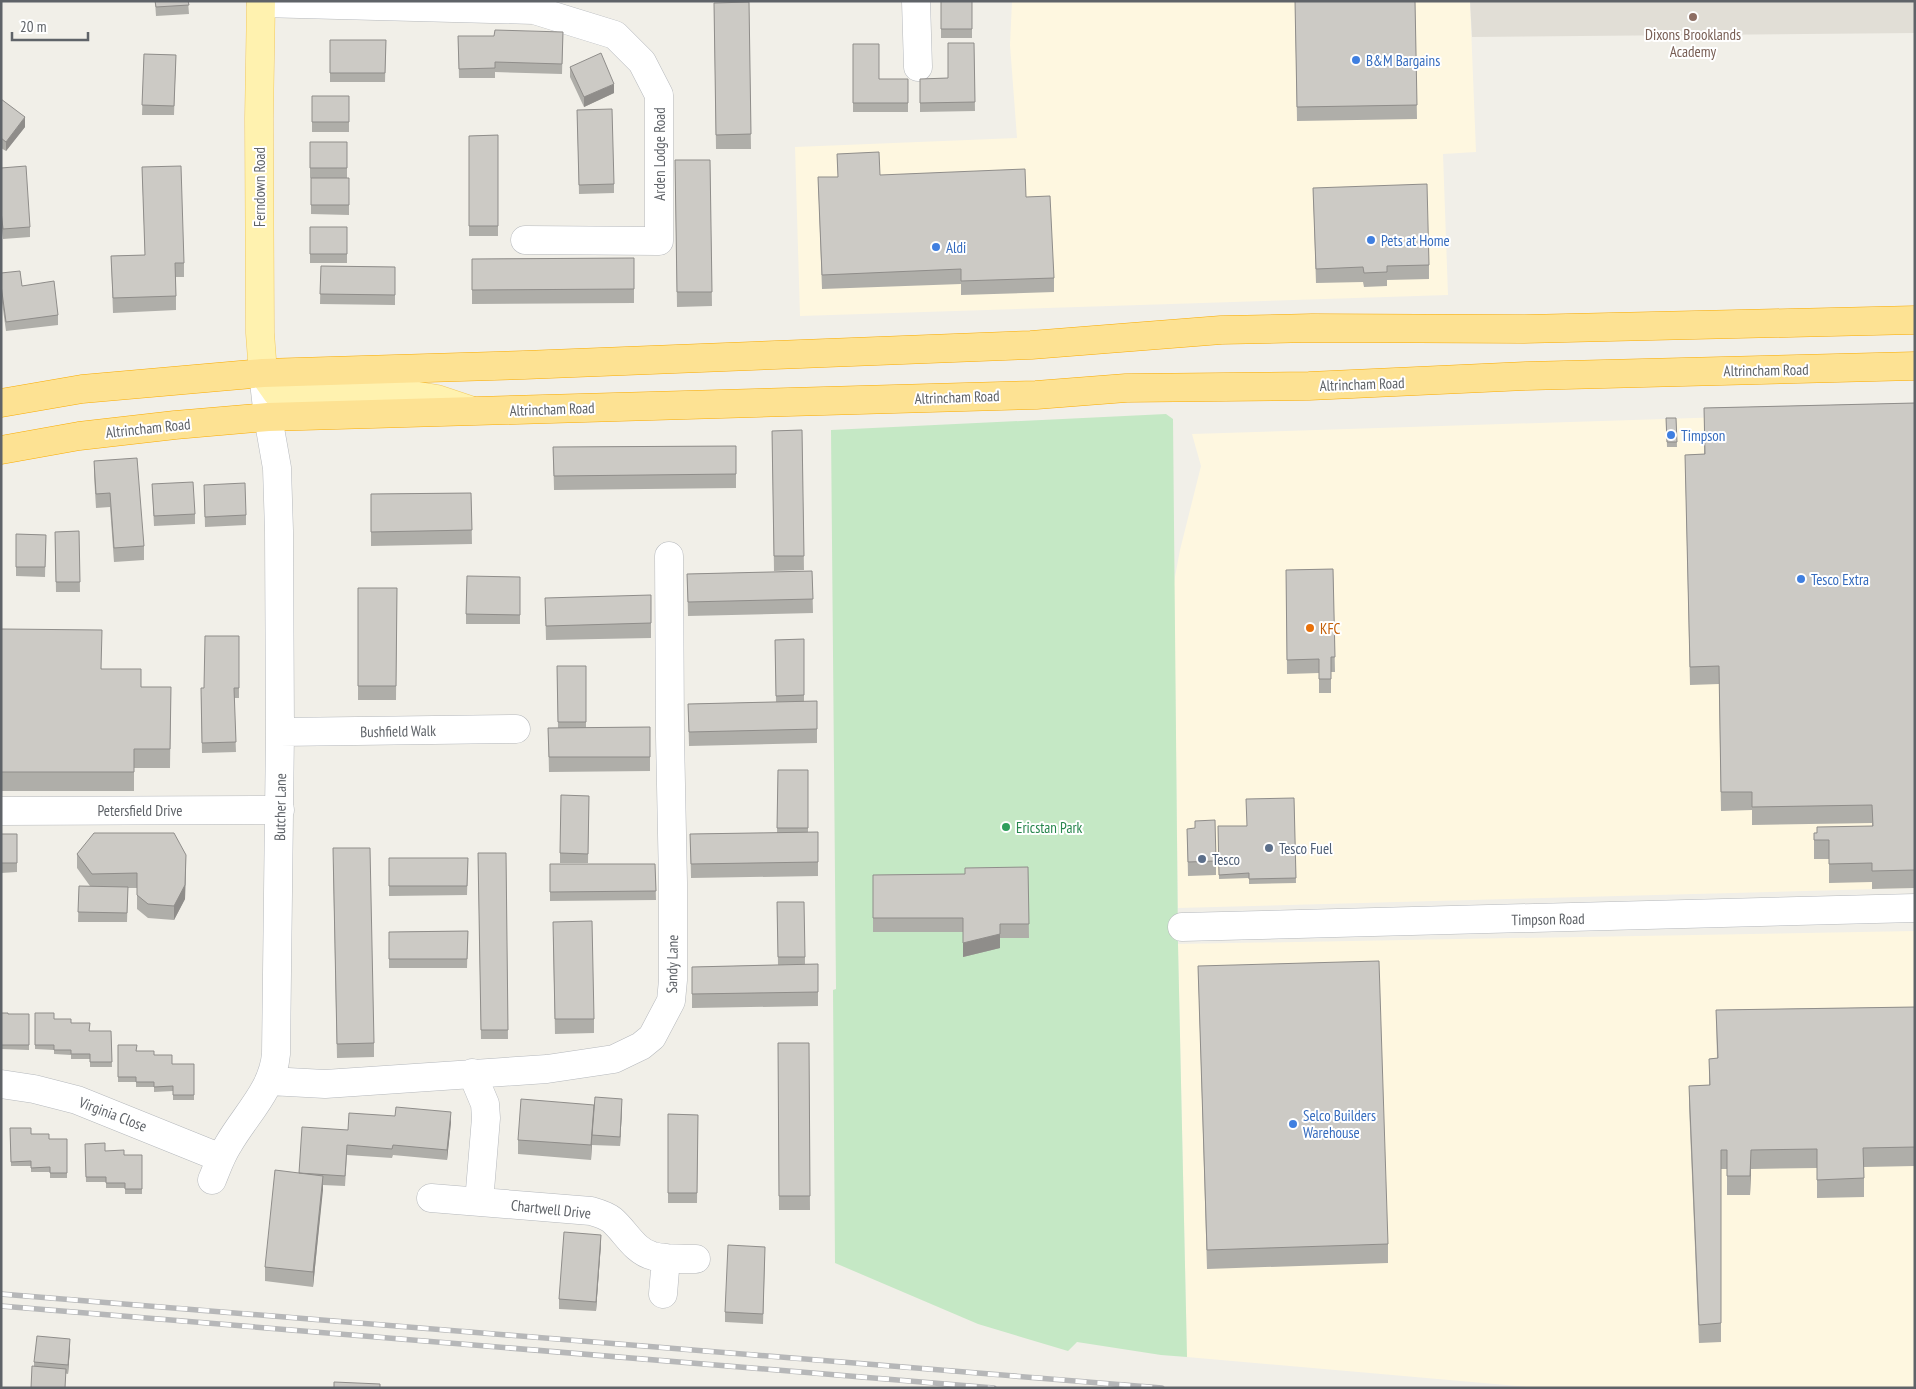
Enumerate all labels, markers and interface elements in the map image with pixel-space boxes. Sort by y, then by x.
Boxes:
scale bar [12,10,89,42]
marker: Dixons Brooklands Academy [1687,11,1699,23]
text: 20 m [20,17,46,36]
place label: Dixons Brooklands Academy [1645,25,1741,61]
place label: B&M Bargains [1366,51,1440,70]
marker: B&M Bargains [1350,54,1362,66]
street label: Arden Lodge Road [650,107,669,201]
street label: Ferndown Road [250,147,269,227]
place label: Pets at Home [1381,231,1450,250]
marker: Pets at Home [1365,234,1377,246]
place label: Aldi [946,238,966,257]
marker: Aldi [930,241,942,253]
street label: Altrincham Road [1723,360,1809,380]
street label: Altrincham Road [1319,373,1405,395]
street label: Altrincham Road [914,386,1000,408]
street label: Altrincham Road [509,398,595,420]
street label: Altrincham Road [105,414,191,442]
place label: Timpson [1681,426,1725,445]
marker: Timpson [1665,429,1677,441]
place label: Tesco Extra [1811,570,1869,589]
marker: Tesco Extra [1795,573,1807,585]
place label: KFC [1320,619,1341,638]
marker: KFC [1304,622,1316,634]
street label: Bushfield Walk [360,721,436,741]
street label: Butcher Lane [270,773,290,841]
street label: Petersfield Drive [97,801,183,820]
place label: Ericstan Park [1016,818,1083,837]
marker: Ericstan Park [1000,821,1012,833]
place label: Tesco Fuel [1279,839,1333,858]
marker: Tesco Fuel [1263,842,1275,854]
place label: Tesco [1212,850,1240,869]
marker: Tesco [1196,853,1208,865]
street label: Timpson Road [1511,909,1585,929]
street label: Sandy Lane [662,934,682,994]
street label: Virginia Close [75,1092,150,1136]
place label: Selco Builders Warehouse [1303,1106,1376,1142]
marker: Selco Builders Warehouse [1287,1118,1299,1130]
street label: Chartwell Drive [510,1195,592,1223]

